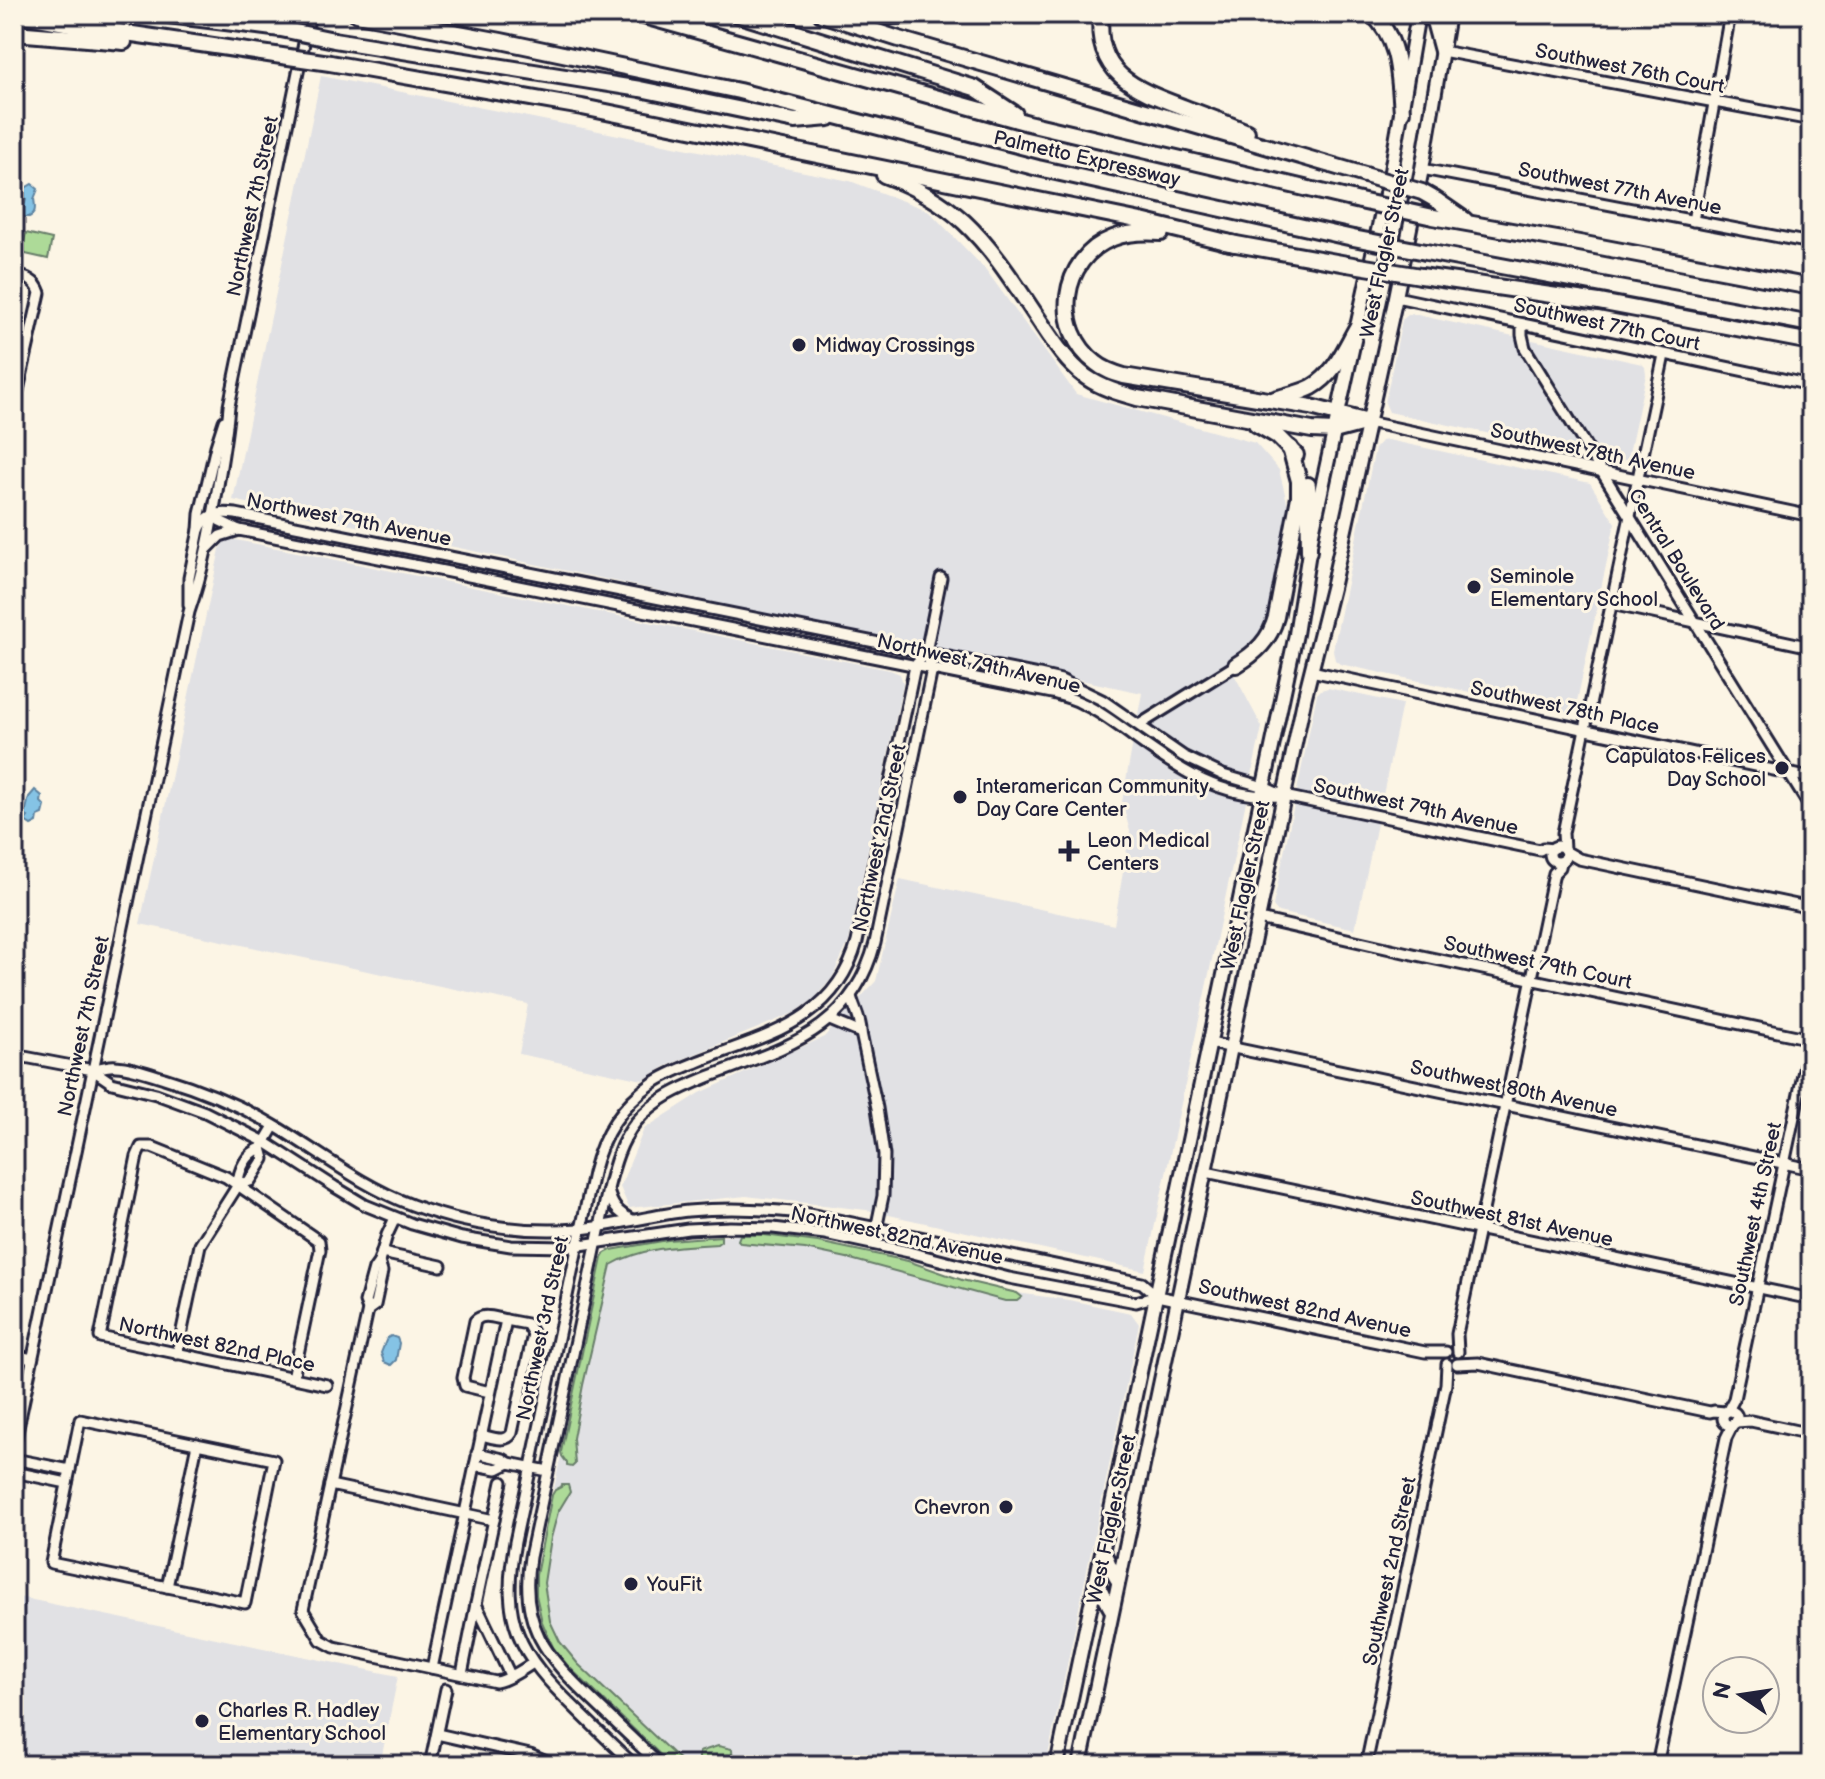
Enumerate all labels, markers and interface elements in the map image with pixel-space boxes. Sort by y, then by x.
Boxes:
street label: Southwest 76th Court [1533,39,1726,99]
street label: Northwest 7th Street [222,114,284,299]
street label: Palmetto Expressway [991,126,1182,192]
street label: Southwest 77th Avenue [1516,157,1724,221]
street label: West Flagler Street [1355,166,1415,340]
street label: Southwest 77th Court [1511,294,1702,356]
place label: Midway Crossings [815,334,975,358]
marker: Midway Crossings [790,336,808,354]
street label: Southwest 78th Avenue [1488,419,1697,485]
street label: Central Boulevard [1623,484,1729,635]
street label: Northwest 79th Avenue [244,488,453,552]
place label: Seminole Elementary School [1490,565,1658,612]
marker: Seminole Elementary School [1465,578,1483,596]
street label: Northwest 79th Avenue [875,629,1083,699]
street label: Southwest 78th Place [1468,676,1661,740]
street label: Northwest 2nd Street [848,742,912,935]
place label: Capulatos Felices Day School [1605,745,1766,792]
marker: Capulatos Felices Day School [1773,759,1791,777]
street label: Southwest 79th Avenue [1311,774,1520,840]
place label: Interamerican Community Day Care Center [976,775,1209,822]
marker: Interamerican Community Day Care Center [951,788,969,806]
street label: West Flagler Street [1216,798,1276,972]
place label: Leon Medical Centers [1087,829,1209,876]
marker: Leon Medical Centers [1058,840,1080,862]
street label: Southwest 79th Court [1442,931,1634,995]
street label: Northwest 7th Street [53,934,115,1119]
street label: Southwest 80th Avenue [1408,1055,1620,1123]
street label: Southwest 4th Street [1725,1120,1787,1308]
street label: Southwest 81st Avenue [1409,1186,1615,1252]
street label: Northwest 82nd Avenue [789,1202,1005,1270]
street label: Northwest 3rd Street [512,1234,574,1423]
street label: Southwest 82nd Avenue [1196,1275,1413,1343]
street label: Northwest 82nd Place [117,1312,317,1378]
street label: West Flagler Street [1082,1432,1142,1606]
street label: Southwest 2nd Street [1358,1475,1422,1668]
place label: Chevron [914,1496,990,1520]
marker: Chevron [997,1498,1015,1516]
place label: YouFit [646,1573,702,1597]
marker: YouFit [622,1575,640,1593]
north arrow [1701,1655,1781,1735]
text: N [1708,1680,1738,1702]
place label: Charles R. Hadley Elementary School [218,1699,386,1746]
marker: Charles R. Hadley Elementary School [193,1712,211,1730]

